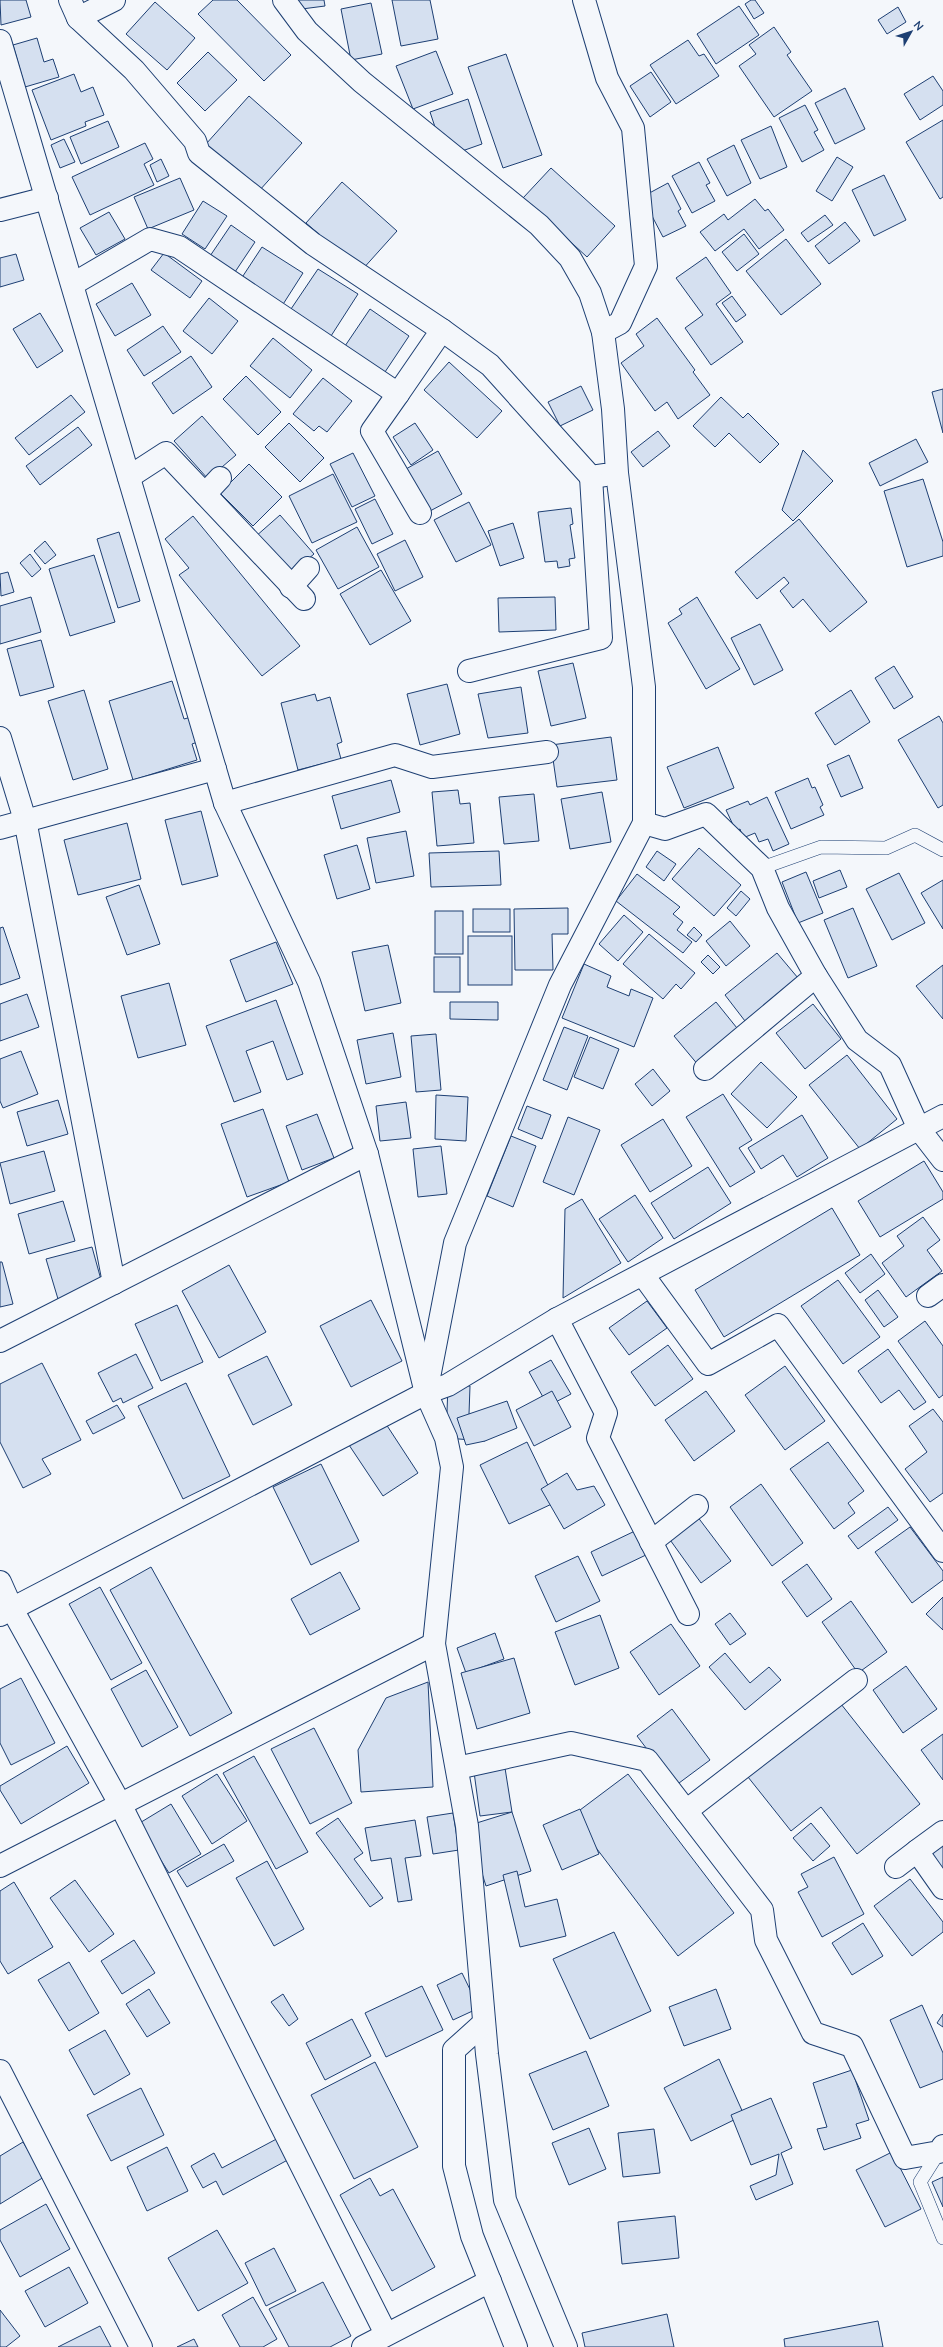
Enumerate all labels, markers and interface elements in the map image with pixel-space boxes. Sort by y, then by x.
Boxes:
north arrow [891,12,931,52]
text: N [910,18,927,34]

